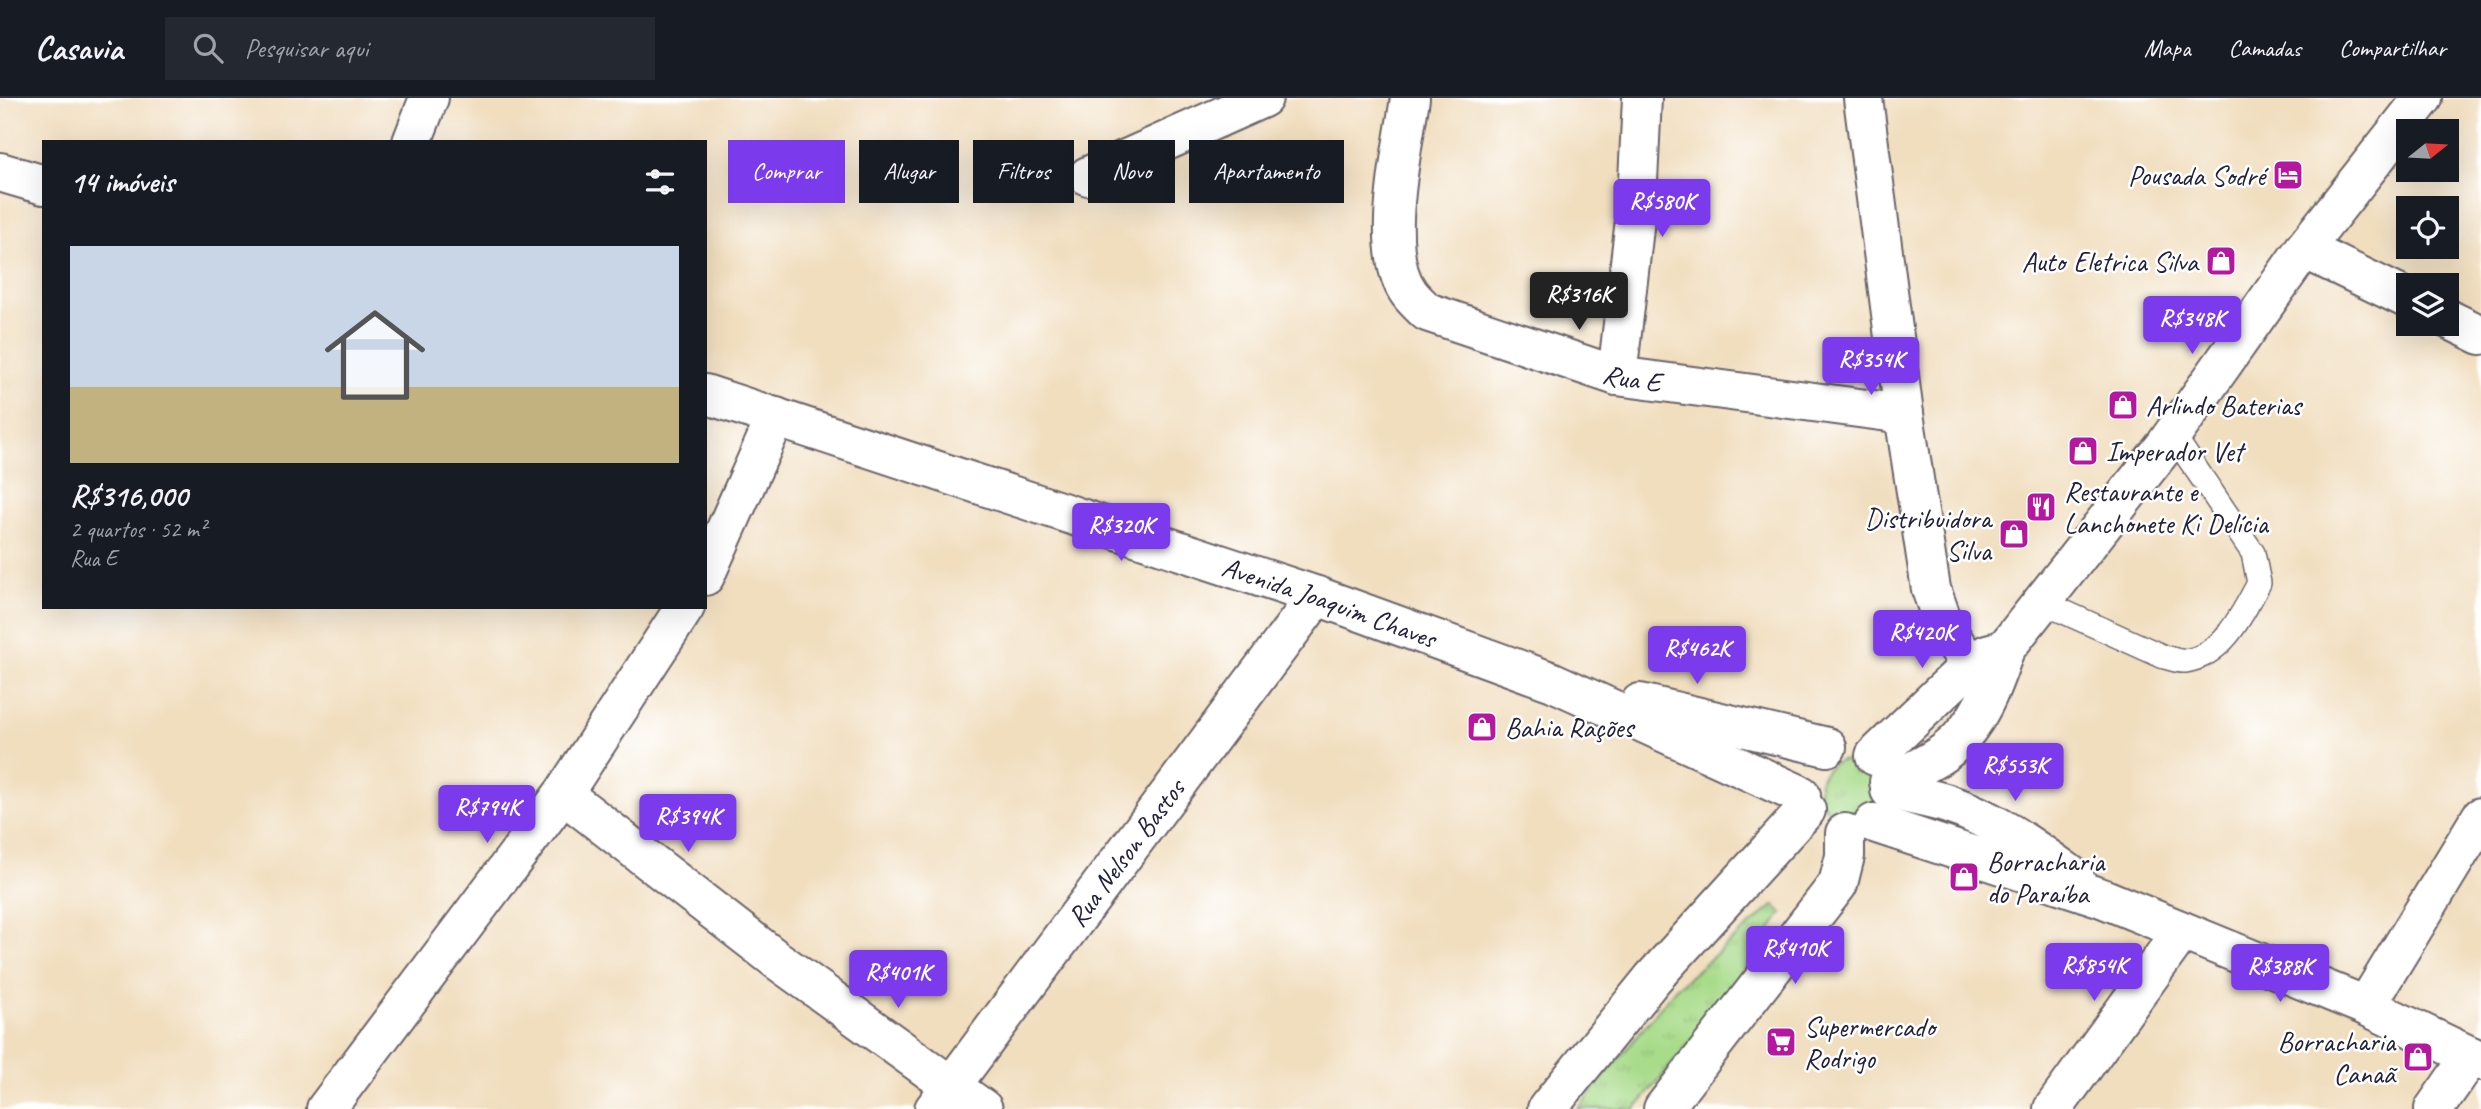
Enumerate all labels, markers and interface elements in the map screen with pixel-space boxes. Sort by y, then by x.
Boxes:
search box [165,17,655,80]
text: Casavia [35,27,123,69]
icon: search [189,29,227,67]
text: Pesquisar aqui [245,32,368,65]
text: Mapa [2144,33,2191,63]
text: Camadas [2229,33,2301,63]
text: Compartilhar [2339,33,2446,63]
north arrow [2396,119,2459,182]
map controls [2396,119,2459,336]
chip: Comprar [728,140,845,203]
chip: Alugar [859,140,959,203]
chip: Filtros [973,140,1074,203]
chip: Novo [1088,140,1175,203]
chip: Apartamento [1189,140,1344,203]
place label: Pousada Sodré [2128,158,2269,193]
hotel icon: Pousada Sodré [2271,158,2305,192]
text: 14 imóveis [70,163,174,201]
icon: filters [641,163,679,201]
pin: R$580K [1605,180,1719,239]
text: R$580K [1629,187,1695,216]
button: locate [2396,196,2459,259]
place label: Auto Eletrica Silva [2022,244,2200,279]
shop icon: Auto Eletrica Silva [2204,244,2238,278]
pin: R$316K [1522,272,1636,332]
button: layers [2396,273,2459,336]
text: R$316K [1546,280,1612,309]
icon: home [312,292,438,418]
pin: R$348K [2135,296,2249,356]
text: R$348K [2159,304,2225,333]
pin: R$354K [1814,338,1928,397]
text: R$354K [1838,345,1904,374]
street label: Rua E [1599,356,1666,400]
shop icon: Arlindo Baterias [2106,388,2140,422]
place label: Arlindo Baterias [2146,388,2303,423]
shop icon: Imperador Vet [2066,434,2100,468]
place label: Imperador Vet [2106,434,2247,469]
place label: Restaurante e Lanchonete Ki Delícia [2064,474,2269,541]
text: R$316,000 [70,477,187,515]
restaurant icon: Restaurante e Lanchonete Ki Delícia [2024,490,2058,524]
place label: Distribuidora Silva [1865,501,1994,568]
pin: R$320K [1064,504,1178,563]
text: R$320K [1088,511,1154,540]
text: 2 quartos · 52 m² [70,515,206,544]
shop icon: Distribuidora Silva [1997,517,2031,551]
text: Rua E [70,544,117,573]
street label: Avenida Joaquim Chaves [1218,549,1443,657]
pin: R$420K [1865,610,1979,670]
text: R$420K [1889,618,1955,647]
pin: R$462K [1640,626,1754,686]
text: R$462K [1664,634,1730,663]
shop icon: Bahia Rações [1465,710,1499,744]
place label: Bahia Rações [1505,710,1635,745]
pin: R$553K [1958,744,2072,803]
text: R$553K [1983,751,2047,780]
street label: Rua Nelson Bastos [1059,770,1194,934]
pin: R$794K [430,786,544,845]
text: R$794K [454,793,520,822]
pin: R$394K [631,794,745,854]
text: R$394K [655,802,721,831]
place label: Borracharia do Paraíba [1987,844,2106,911]
shop icon: Borracharia do Paraíba [1947,860,1981,894]
pin: R$410K [1738,926,1852,986]
text: R$410K [1762,934,1828,963]
pin: R$854K [2037,944,2151,1003]
pin: R$388K [2223,944,2337,1004]
pin: R$401K [841,950,955,1010]
text: R$854K [2061,951,2127,980]
text: R$388K [2247,952,2313,981]
text: R$401K [865,958,931,987]
place label: Supermercado Rodrigo [1804,1009,1938,1076]
place label: Borracharia Canaã [2278,1024,2398,1091]
supermarket icon: Supermercado Rodrigo [1764,1025,1798,1059]
shop icon: Borracharia Canaã [2401,1040,2435,1074]

